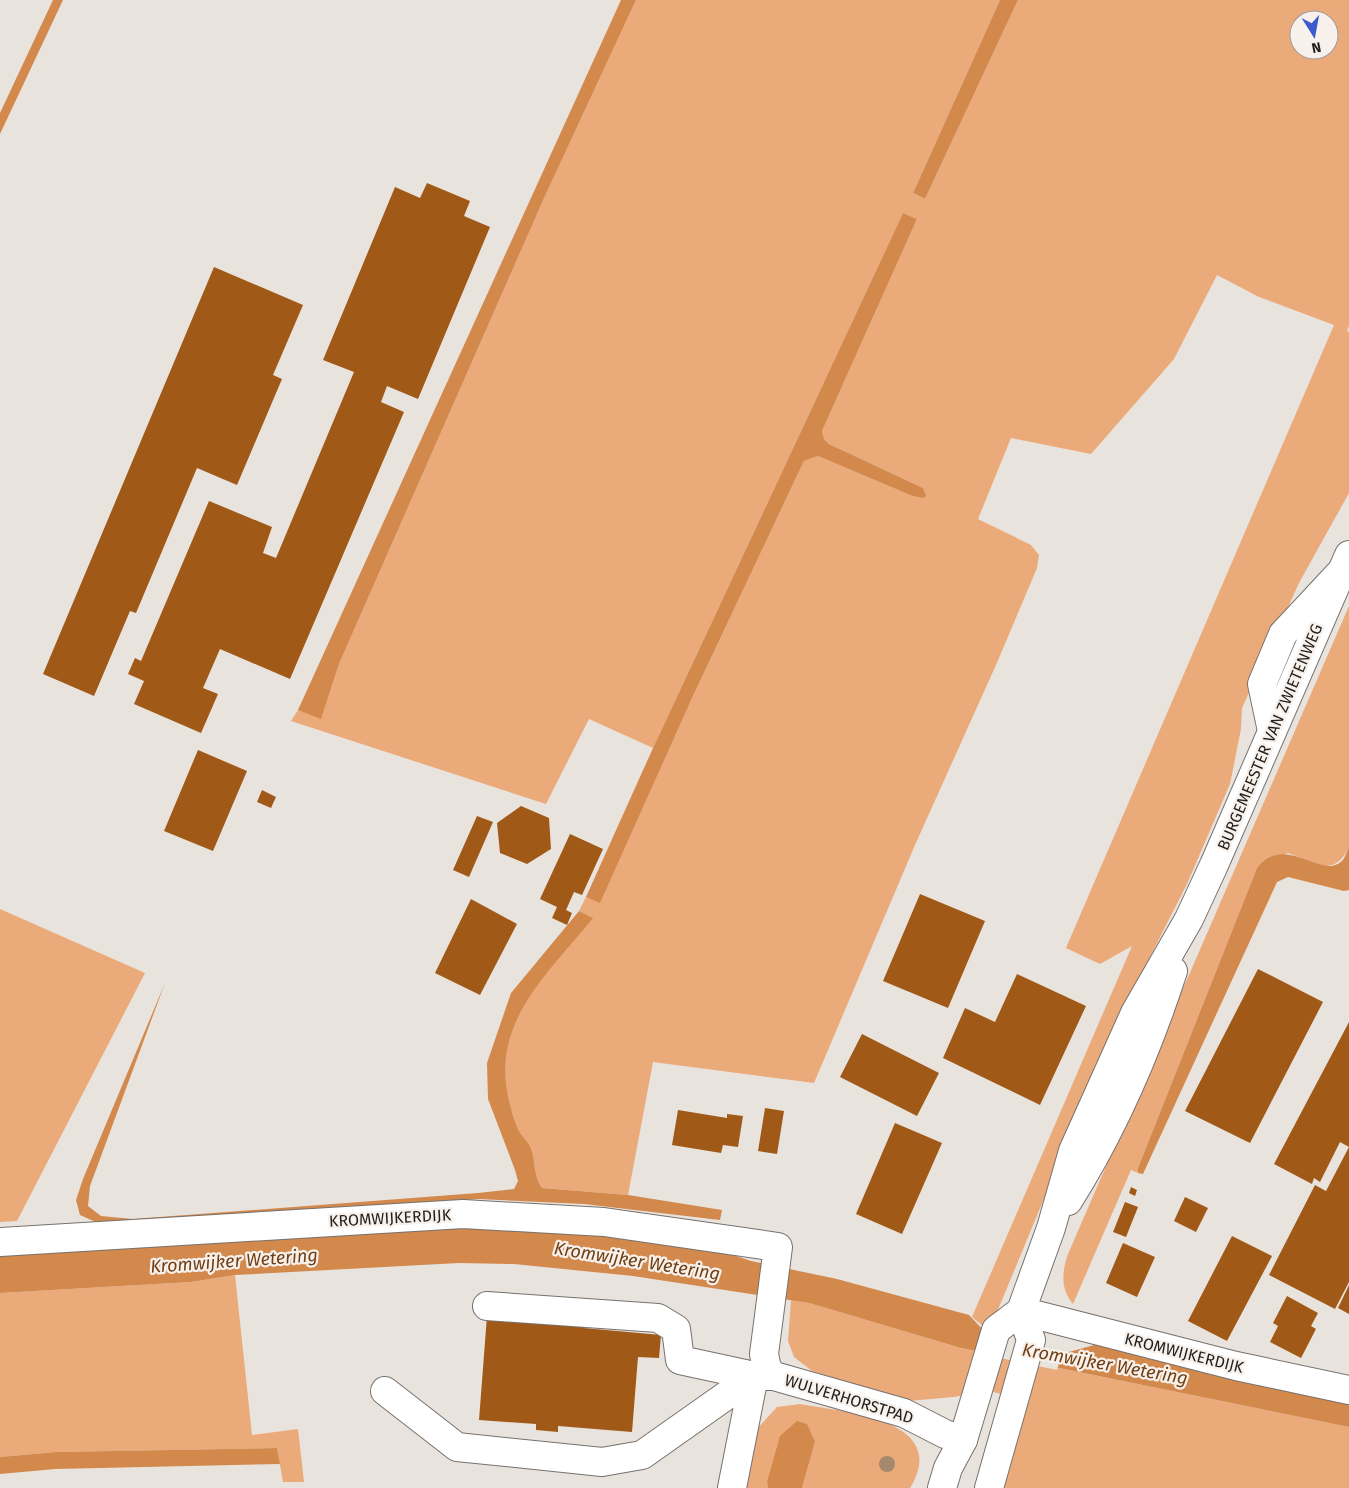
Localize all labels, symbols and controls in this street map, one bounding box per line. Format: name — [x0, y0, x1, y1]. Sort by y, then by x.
north arrow — [1289, 10, 1339, 60]
text: N — [1310, 38, 1323, 57]
street label: BURGEMEESTER VAN ZWIETENWEG — [1214, 621, 1326, 853]
street label: KROMWIJKERDIJK — [328, 1205, 452, 1231]
water label: Kromwijker Wetering — [552, 1237, 722, 1285]
water label: Kromwijker Wetering — [149, 1244, 319, 1278]
street label: KROMWIJKERDIJK — [1122, 1329, 1246, 1377]
water label: Kromwijker Wetering — [1020, 1339, 1190, 1389]
street label: WULVERHORSTPAD — [782, 1370, 916, 1428]

